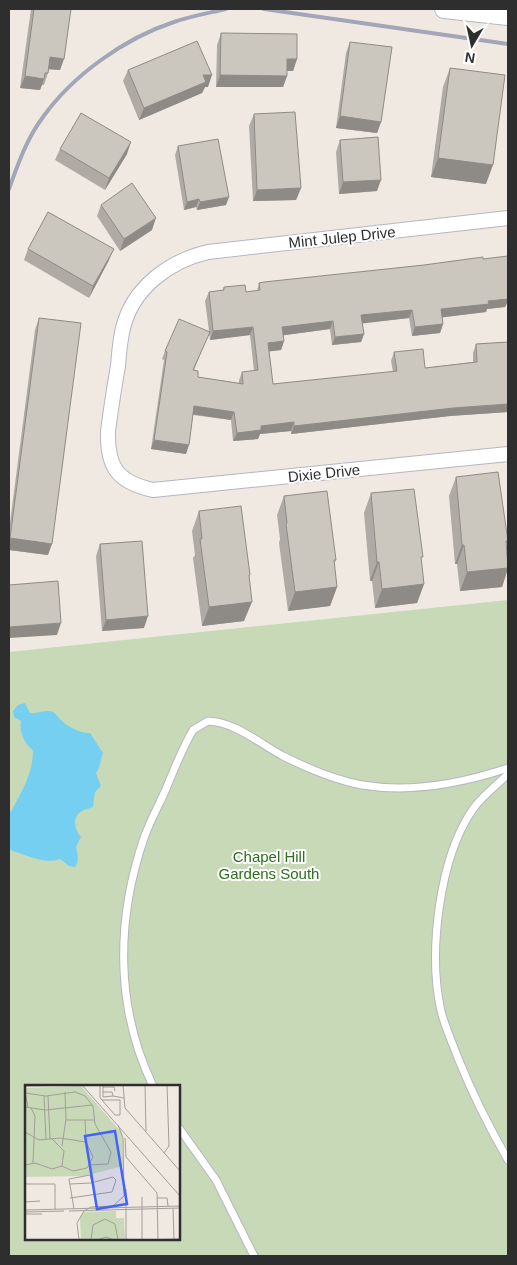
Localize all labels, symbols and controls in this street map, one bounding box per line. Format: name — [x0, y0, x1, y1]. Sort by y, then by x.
north arrow — [447, 20, 497, 70]
text: N — [464, 49, 476, 67]
street label: Mint Julep Drive — [288, 223, 396, 251]
street label: Dixie Drive — [287, 461, 361, 485]
park label: Chapel Hill Gardens South — [219, 848, 319, 882]
inset map — [25, 1085, 180, 1240]

